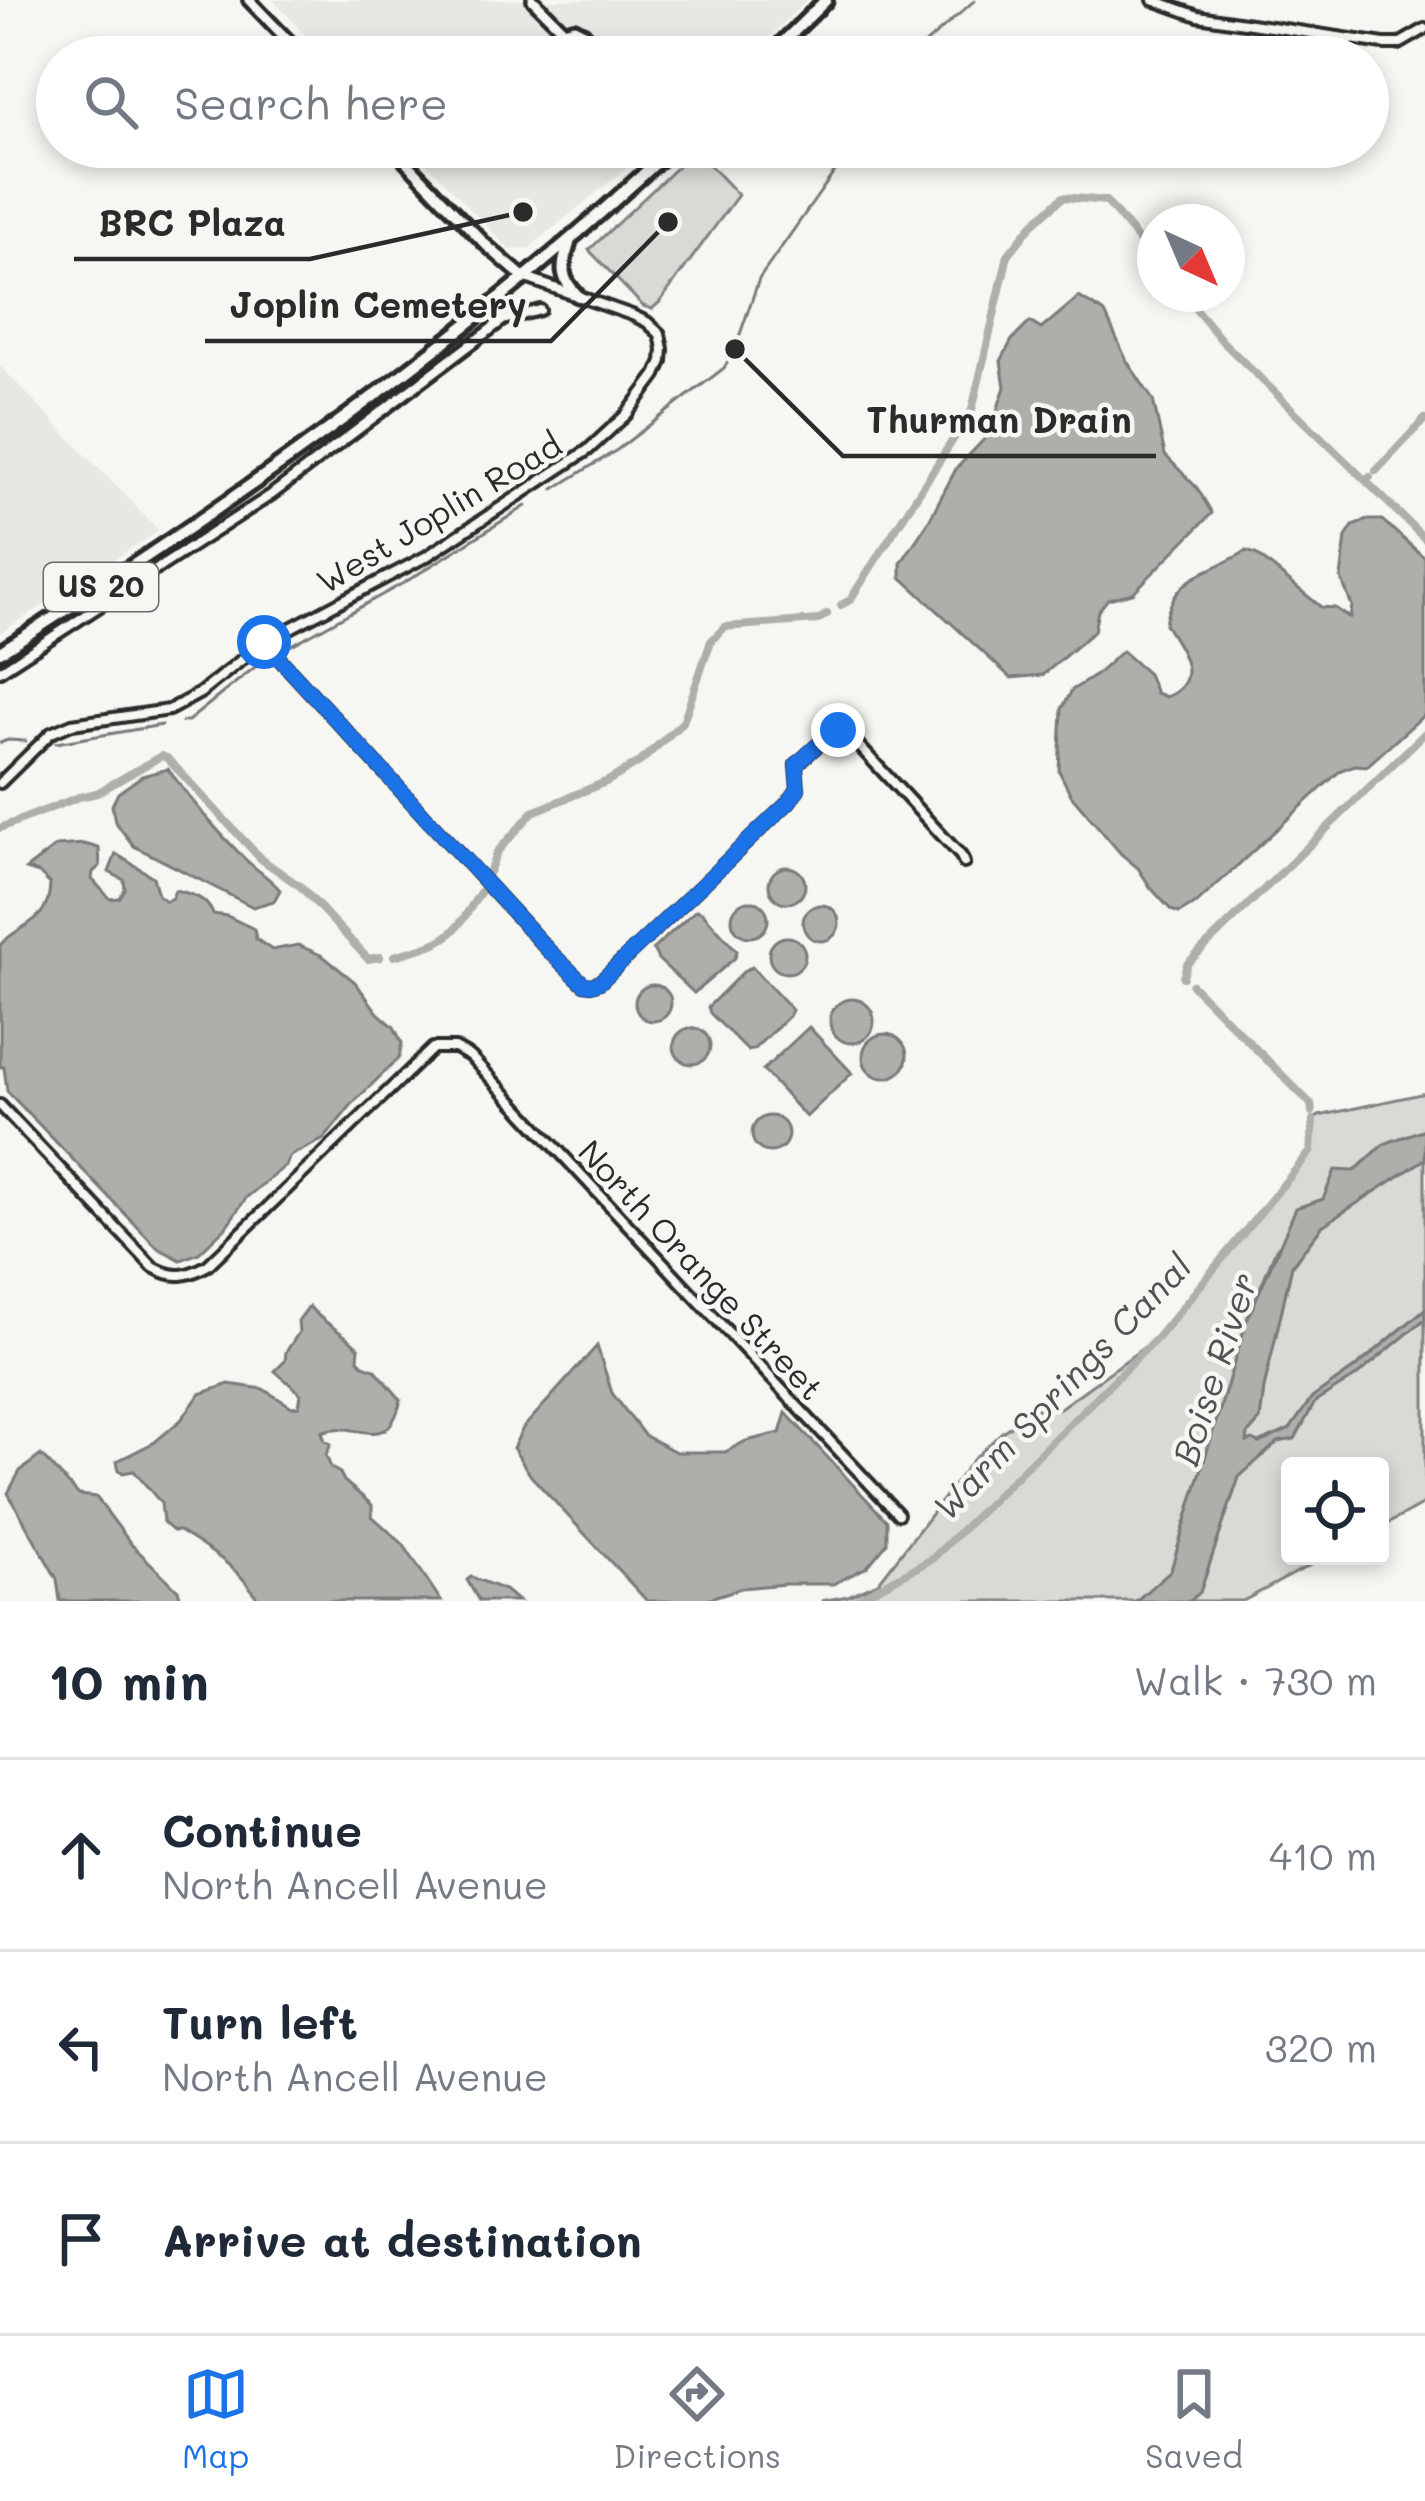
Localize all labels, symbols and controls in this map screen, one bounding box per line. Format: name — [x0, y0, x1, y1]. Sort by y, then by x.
search box — [36, 36, 1389, 168]
icon: search — [78, 69, 144, 135]
text: Search here — [174, 73, 448, 131]
callout: BRC Plaza — [74, 187, 310, 259]
text: BRC Plaza — [98, 198, 286, 245]
north arrow — [1137, 204, 1245, 312]
callout: Joplin Cemetery — [205, 269, 551, 341]
text: Joplin Cemetery — [229, 280, 527, 328]
callout: Thurman Drain — [843, 384, 1156, 456]
text: Thurman Drain — [866, 395, 1132, 442]
street label: West Joplin Road — [308, 422, 568, 602]
road number: US 20 — [44, 563, 158, 611]
route start — [237, 615, 291, 669]
route end — [811, 703, 865, 757]
street label: North Orange Street — [570, 1130, 834, 1408]
water label: Warm Springs Canal — [921, 1243, 1201, 1529]
water label: Boise River — [1160, 1266, 1267, 1471]
map controls — [1281, 1457, 1389, 1565]
button: locate — [1281, 1457, 1389, 1565]
text: 10 min — [48, 1646, 209, 1713]
text: Walk · 730 m — [1134, 1654, 1377, 1705]
text: Continue — [162, 1800, 362, 1858]
icon: ahead — [48, 1822, 114, 1888]
text: 410 m — [1269, 1829, 1377, 1880]
text: North Ancell Avenue — [162, 1858, 548, 1909]
text: Turn left — [162, 1992, 358, 2050]
icon: left — [48, 2014, 114, 2080]
text: 320 m — [1265, 2021, 1377, 2072]
text: North Ancell Avenue — [162, 2050, 548, 2101]
icon: arrive — [48, 2206, 114, 2272]
text: Arrive at destination — [162, 2210, 642, 2268]
tab: Map — [182, 2361, 249, 2476]
tab: Directions — [613, 2361, 781, 2476]
tab: Saved — [1145, 2361, 1243, 2476]

